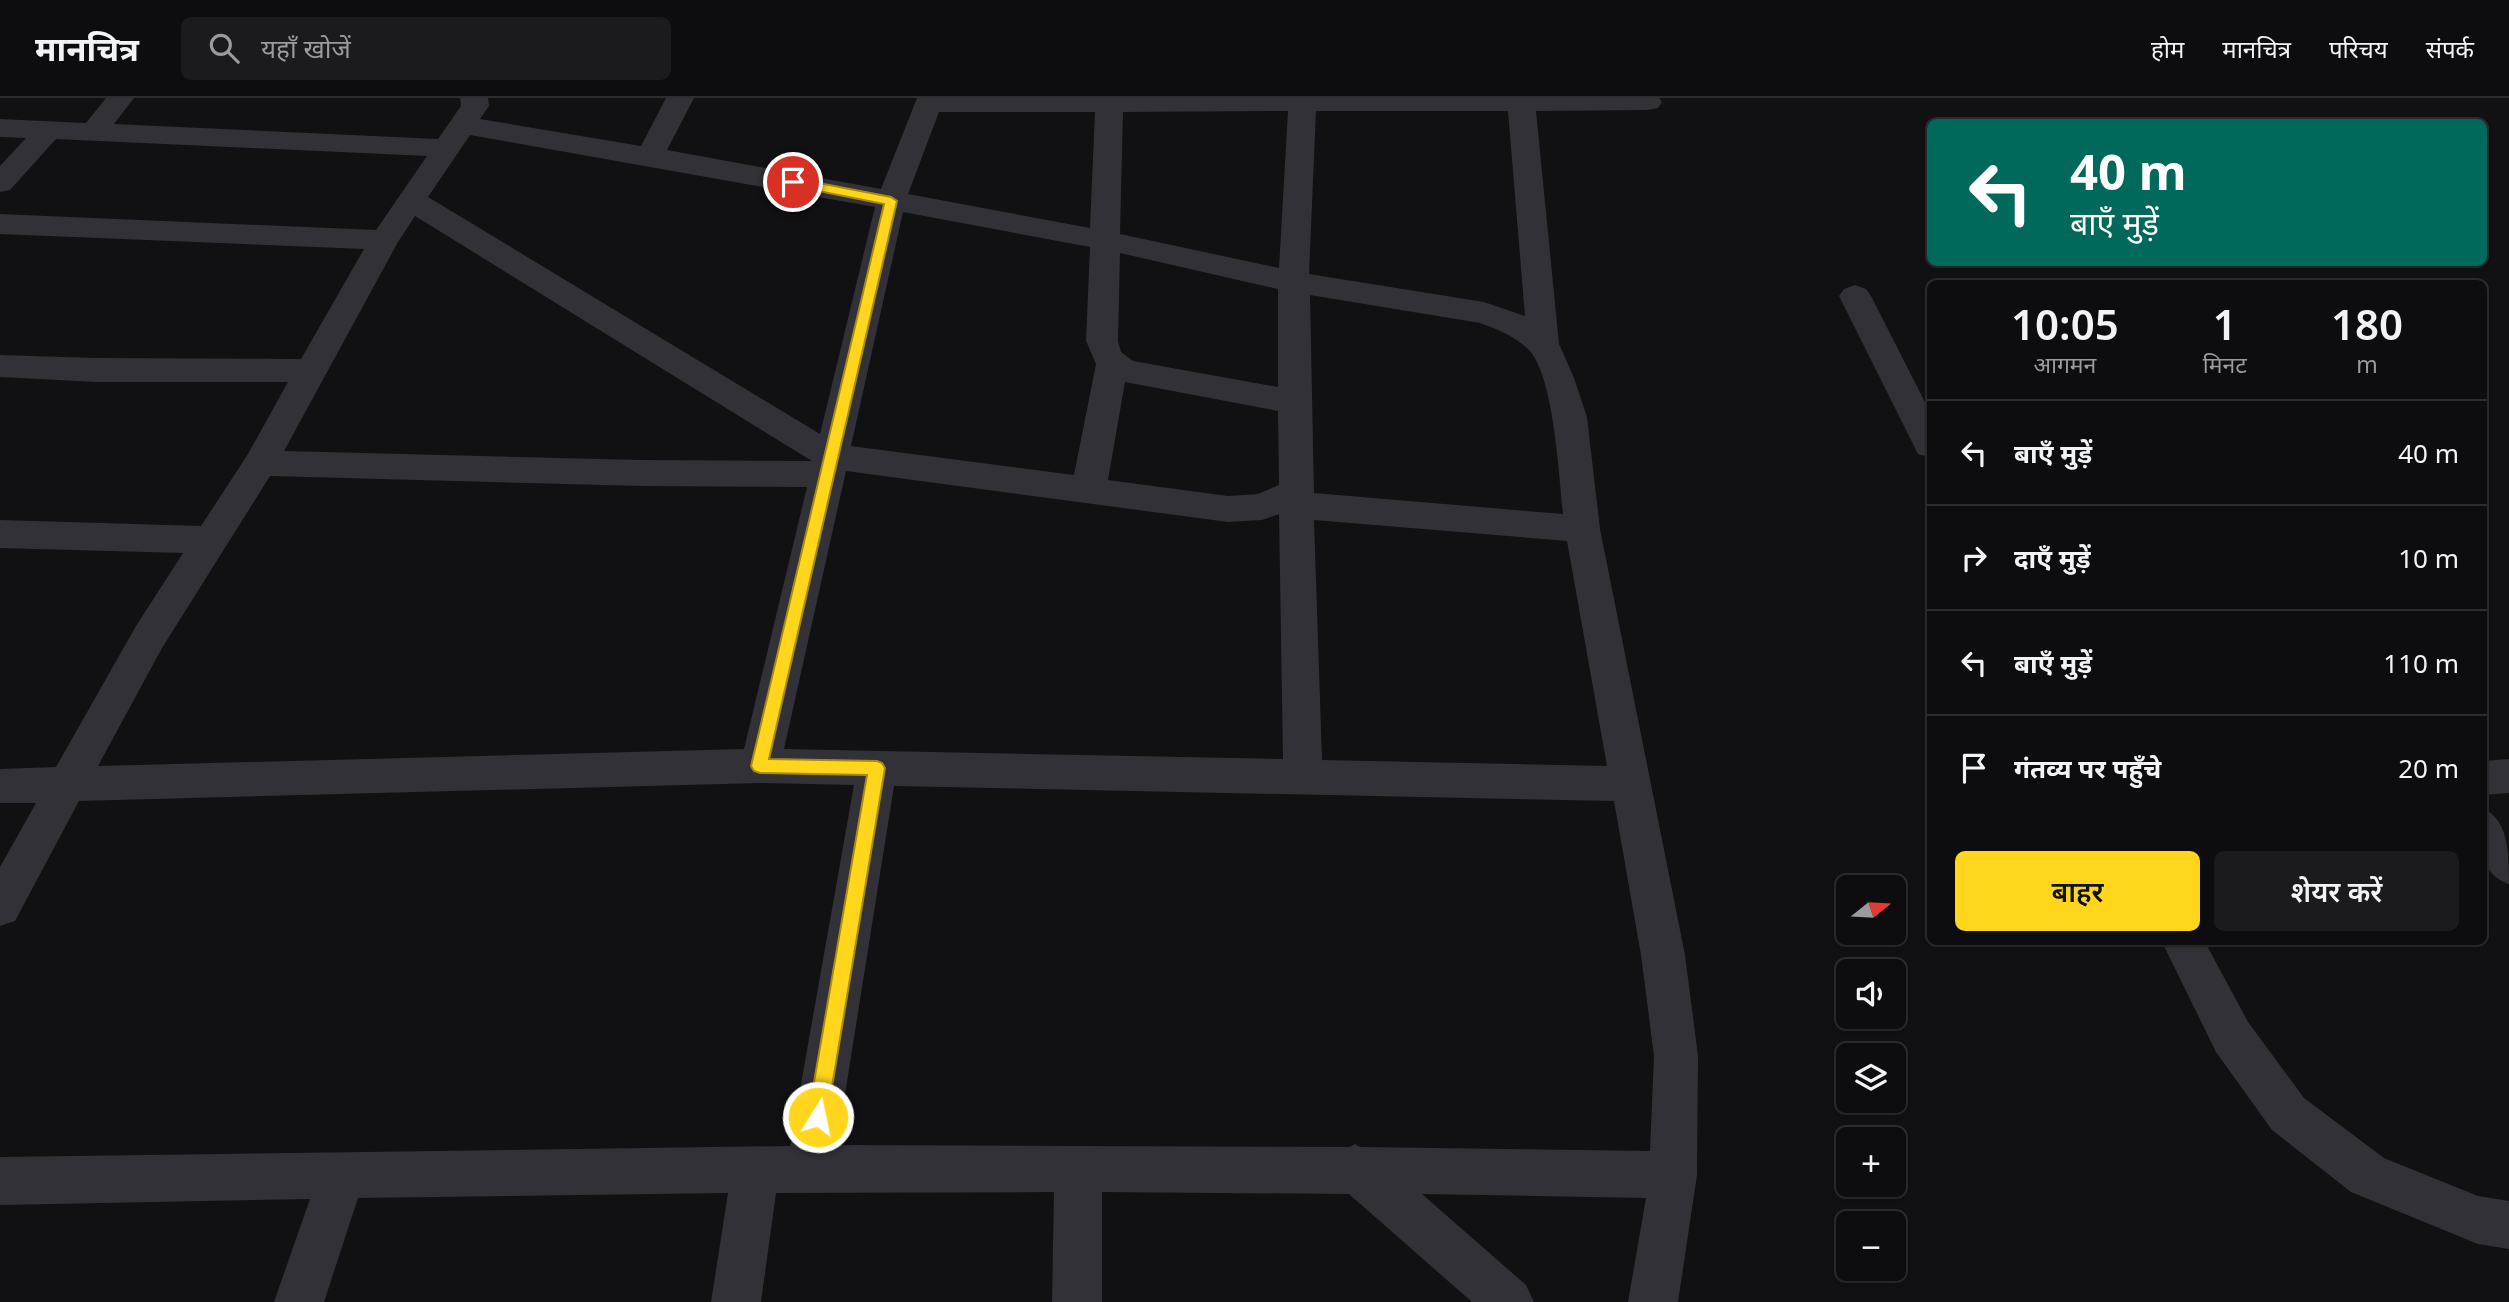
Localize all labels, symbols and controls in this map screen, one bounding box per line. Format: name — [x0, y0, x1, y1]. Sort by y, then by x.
search box — [181, 17, 671, 80]
text: मानचित्र — [35, 26, 139, 71]
icon: search — [205, 29, 243, 67]
text: यहाँ खोजें — [261, 30, 351, 66]
text: होम — [2151, 32, 2184, 65]
text: मानचित्र — [2222, 32, 2291, 65]
text: परिचय — [2329, 32, 2388, 65]
text: संपर्क — [2426, 32, 2474, 65]
text: 40 m — [2070, 138, 2187, 204]
icon: left — [1955, 147, 2046, 238]
pin — [763, 152, 823, 212]
icon: arrive — [774, 163, 812, 201]
text: बाएँ मुड़ें — [2070, 201, 2159, 244]
text: 10:05 — [2011, 295, 2119, 352]
text: 1 — [2213, 295, 2237, 352]
text: 180 — [2331, 295, 2403, 352]
text: आगमन — [2033, 348, 2096, 380]
text: मिनट — [2203, 348, 2247, 380]
text: m — [2356, 348, 2378, 380]
icon: left — [1955, 434, 1993, 472]
text: बाएँ मुड़ें — [2014, 435, 2092, 471]
text: 40 m — [2398, 435, 2459, 471]
icon: right — [1955, 539, 1993, 577]
text: दाएँ मुड़ें — [2014, 540, 2091, 576]
text: 10 m — [2398, 540, 2459, 576]
icon: left — [1955, 644, 1993, 682]
text: बाएँ मुड़ें — [2014, 645, 2092, 681]
text: 110 m — [2383, 645, 2459, 681]
icon: arrive — [1955, 749, 1993, 787]
text: गंतव्य पर पहुँचे — [2014, 750, 2161, 786]
text: 20 m — [2398, 750, 2459, 786]
button: बाहर — [1955, 851, 2200, 931]
button: शेयर करें — [2214, 851, 2459, 931]
north arrow — [1836, 875, 1906, 945]
map controls — [1836, 875, 1906, 1281]
button: sound — [1836, 959, 1906, 1029]
button: layers — [1836, 1043, 1906, 1113]
position arrow — [781, 1080, 855, 1154]
button: + — [1836, 1127, 1906, 1197]
button: − — [1836, 1211, 1906, 1281]

